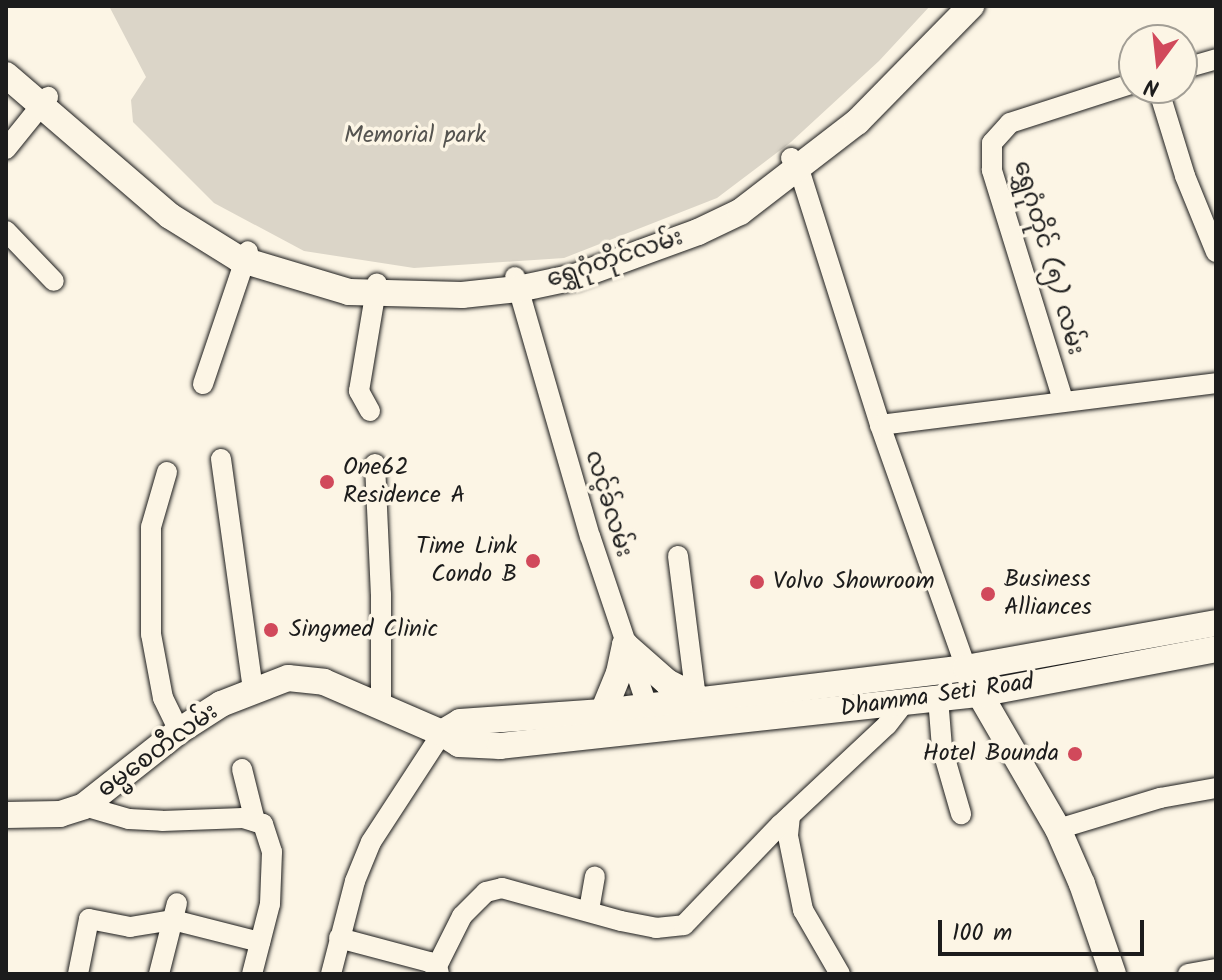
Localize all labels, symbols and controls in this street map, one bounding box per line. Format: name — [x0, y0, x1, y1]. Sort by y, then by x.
north arrow — [1118, 24, 1198, 104]
text: N — [1141, 67, 1163, 104]
park label: Memorial park — [344, 122, 486, 150]
street label: ရွှေဂုံတိုင် (၅) လမ်း — [1006, 158, 1090, 358]
street label: ရွှေဂုံတိုင်လမ်း — [543, 223, 687, 295]
street label: လင့်ခ်လမ်း — [578, 447, 638, 561]
place label: One62 Residence A — [343, 454, 465, 510]
marker: One62 Residence A — [318, 473, 336, 491]
place label: Time Link Condo B — [416, 533, 517, 589]
marker: Time Link Condo B — [524, 552, 542, 570]
place label: Business Alliances — [1004, 566, 1092, 622]
place label: Volvo Showroom — [773, 568, 935, 596]
marker: Volvo Showroom — [748, 573, 766, 591]
marker: Business Alliances — [979, 585, 997, 603]
place label: Singmed Clinic — [289, 616, 438, 644]
marker: Singmed Clinic — [260, 619, 282, 641]
street label: Dhamma Seti Road — [838, 668, 1036, 724]
street label: ဓမ္မစေတီလမ်း — [92, 698, 224, 804]
place label: Hotel Bounda — [923, 740, 1059, 768]
marker: Hotel Bounda — [1066, 745, 1084, 763]
scale bar — [942, 904, 1148, 954]
text: 100 m — [952, 914, 1012, 953]

